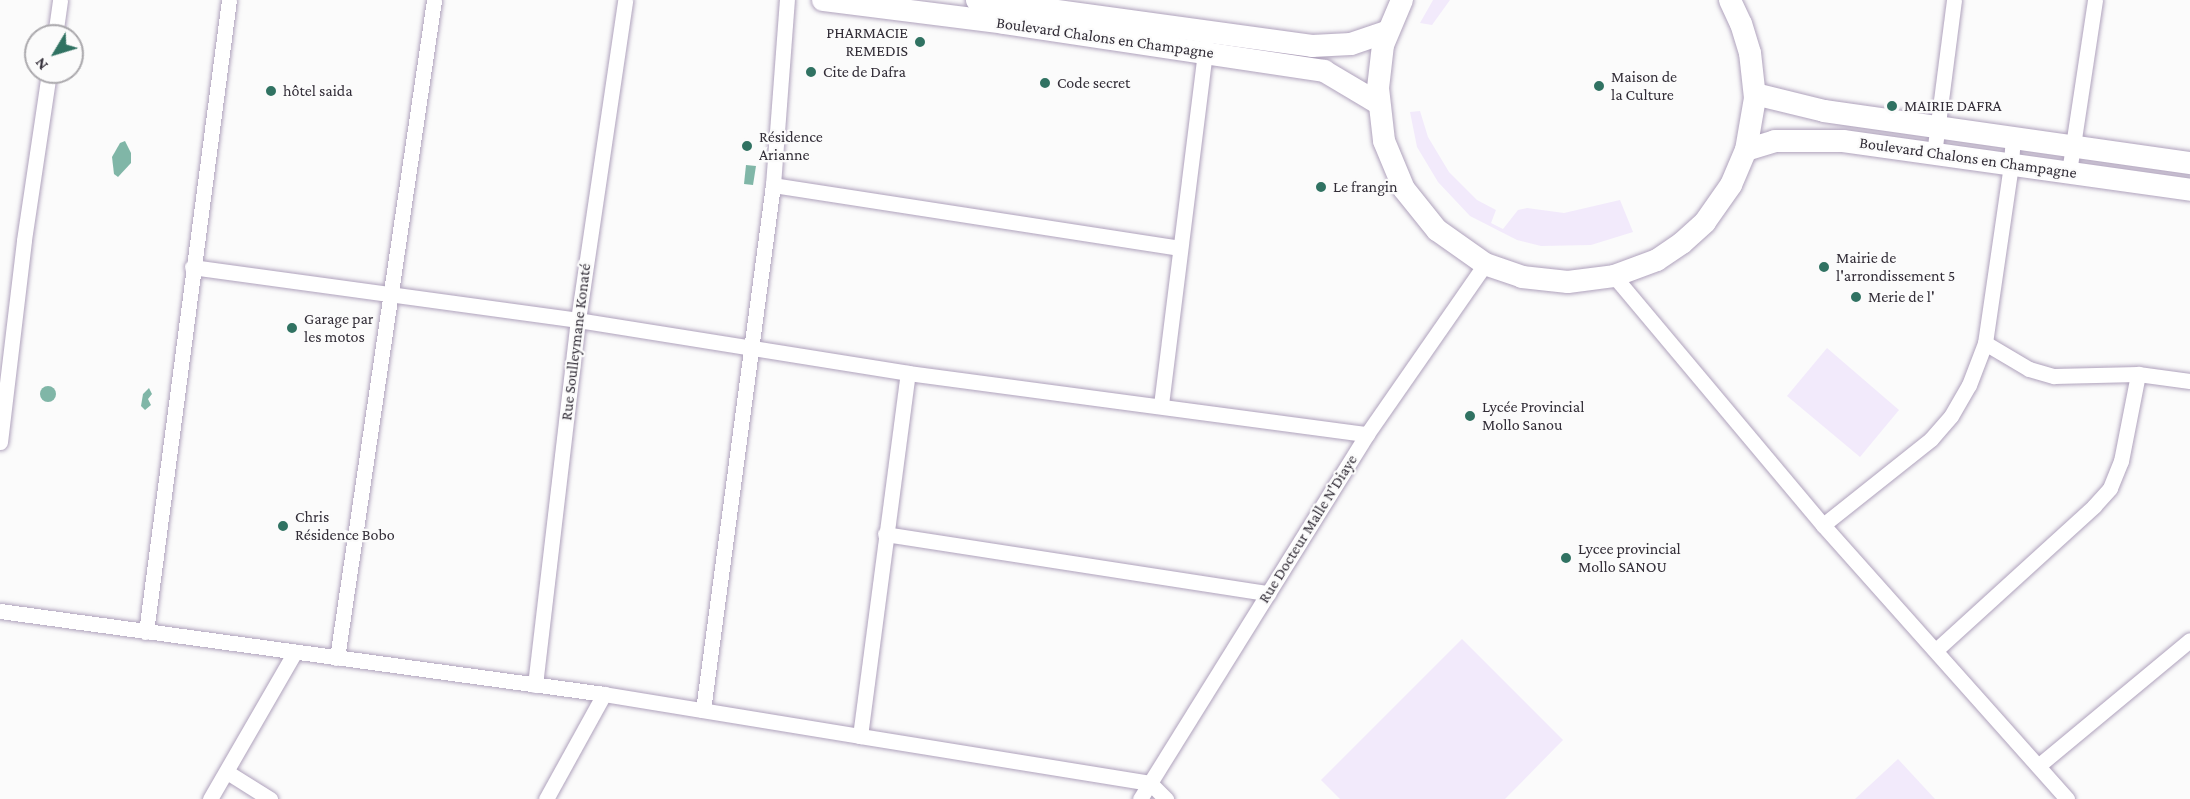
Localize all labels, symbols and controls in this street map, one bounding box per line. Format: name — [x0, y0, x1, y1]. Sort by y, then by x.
street label: Boulevard Chalons en Champagne — [995, 13, 1215, 63]
place label: PHARMACIE REMEDIS — [826, 23, 908, 61]
north arrow — [24, 24, 84, 84]
marker: PHARMACIE REMEDIS — [913, 35, 927, 49]
text: N — [31, 55, 51, 74]
place label: Cite de Dafra — [823, 62, 906, 82]
marker: Cite de Dafra — [804, 65, 818, 79]
place label: Maison de la Culture — [1611, 67, 1677, 105]
place label: Code secret — [1057, 73, 1130, 93]
marker: Code secret — [1038, 76, 1052, 90]
marker: Maison de la Culture — [1592, 79, 1606, 93]
place label: hôtel saida — [283, 81, 353, 101]
marker: hôtel saida — [264, 84, 278, 98]
place label: MAIRIE DAFRA — [1904, 96, 2002, 116]
marker: MAIRIE DAFRA — [1885, 99, 1899, 113]
place label: Résidence Arianne — [759, 127, 823, 165]
street label: Boulevard Chalons en Champagne — [1858, 133, 2078, 183]
marker: Résidence Arianne — [740, 139, 754, 153]
place label: Le frangin — [1333, 177, 1398, 197]
marker: Le frangin — [1314, 180, 1328, 194]
place label: Mairie de l'arrondissement 5 — [1836, 248, 1955, 286]
marker: Mairie de l'arrondissement 5 — [1817, 260, 1831, 274]
street label: Rue Soulleymane Konaté — [557, 262, 595, 422]
place label: Merie de l' — [1868, 287, 1935, 307]
marker: Merie de l' — [1849, 290, 1863, 304]
place label: Garage par les motos — [304, 309, 373, 347]
marker: Garage par les motos — [285, 321, 299, 335]
place label: Lycée Provincial Mollo Sanou — [1482, 397, 1584, 435]
marker: Lycée Provincial Mollo Sanou — [1463, 409, 1477, 423]
street label: Rue Docteur Malle N'Diaye — [1254, 451, 1362, 607]
place label: Chris Résidence Bobo — [295, 507, 395, 545]
marker: Chris Résidence Bobo — [276, 519, 290, 533]
place label: Lycee provincial Mollo SANOU — [1578, 539, 1681, 577]
marker: Lycee provincial Mollo SANOU — [1559, 551, 1573, 565]

